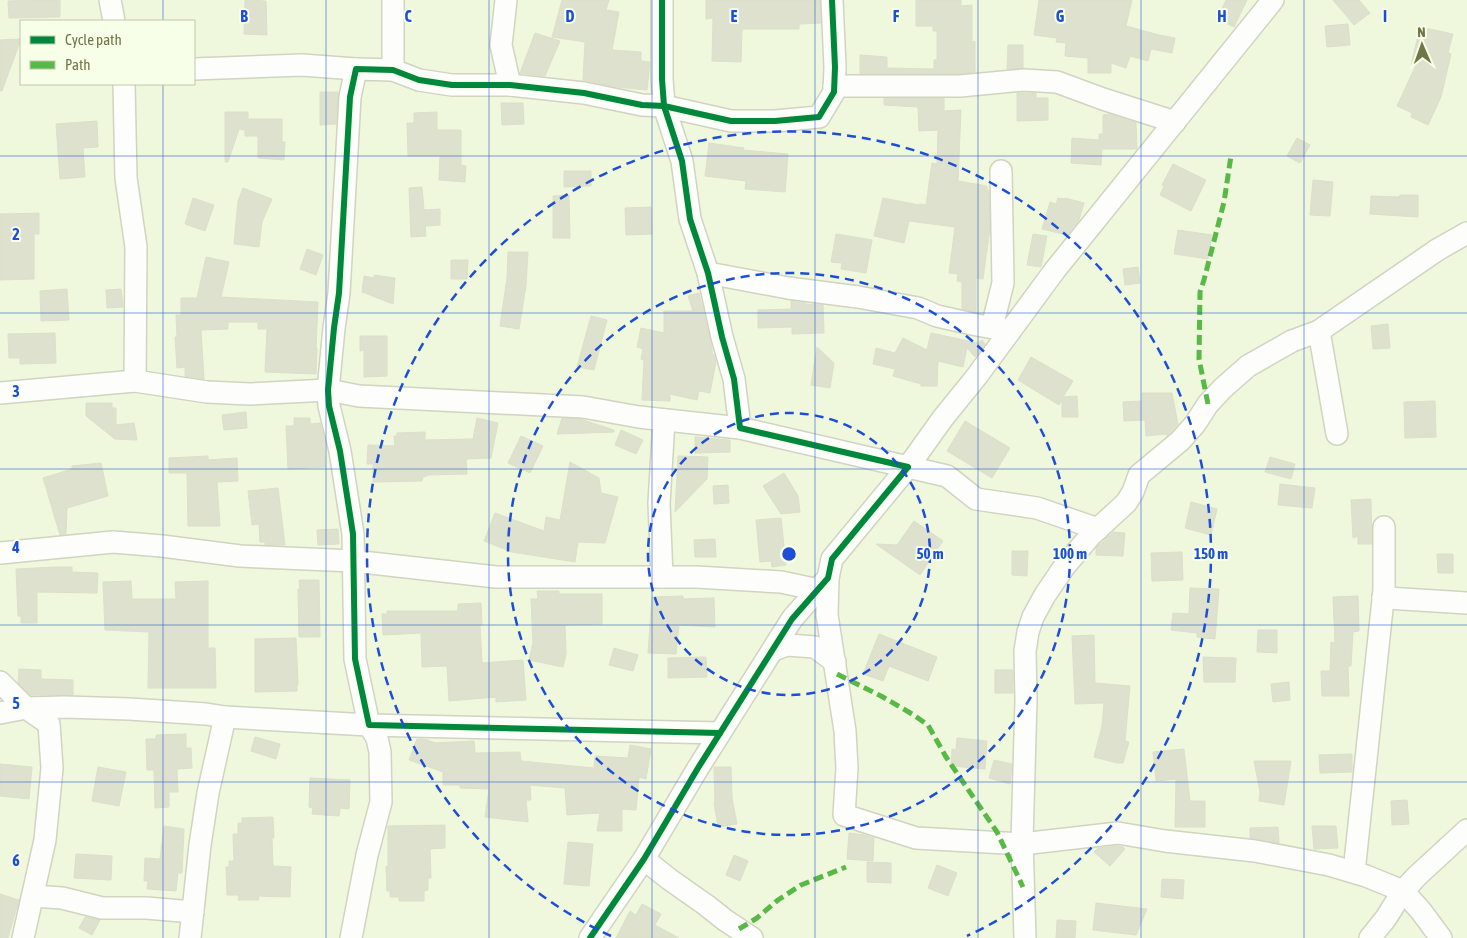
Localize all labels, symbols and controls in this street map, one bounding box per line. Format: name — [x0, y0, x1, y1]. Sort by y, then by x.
text: B — [240, 7, 248, 25]
text: C — [404, 7, 412, 25]
text: D — [566, 7, 575, 25]
text: E — [731, 7, 738, 25]
text: F — [893, 7, 900, 25]
text: G — [1056, 7, 1065, 25]
text: H — [1217, 7, 1227, 25]
text: I — [1383, 7, 1387, 25]
legend — [20, 20, 195, 85]
north arrow — [1397, 20, 1447, 70]
text: N — [1417, 24, 1426, 40]
text: Cycle path — [65, 31, 122, 48]
text: Path — [65, 56, 91, 73]
text: 2 — [12, 225, 20, 243]
text: 3 — [12, 382, 20, 400]
text: 4 — [11, 538, 20, 556]
centre of rings — [780, 545, 798, 563]
text: 50 m — [917, 545, 944, 562]
text: 100 m — [1053, 545, 1087, 562]
text: 150 m — [1194, 545, 1228, 562]
text: 5 — [12, 694, 20, 712]
text: 6 — [12, 851, 20, 869]

